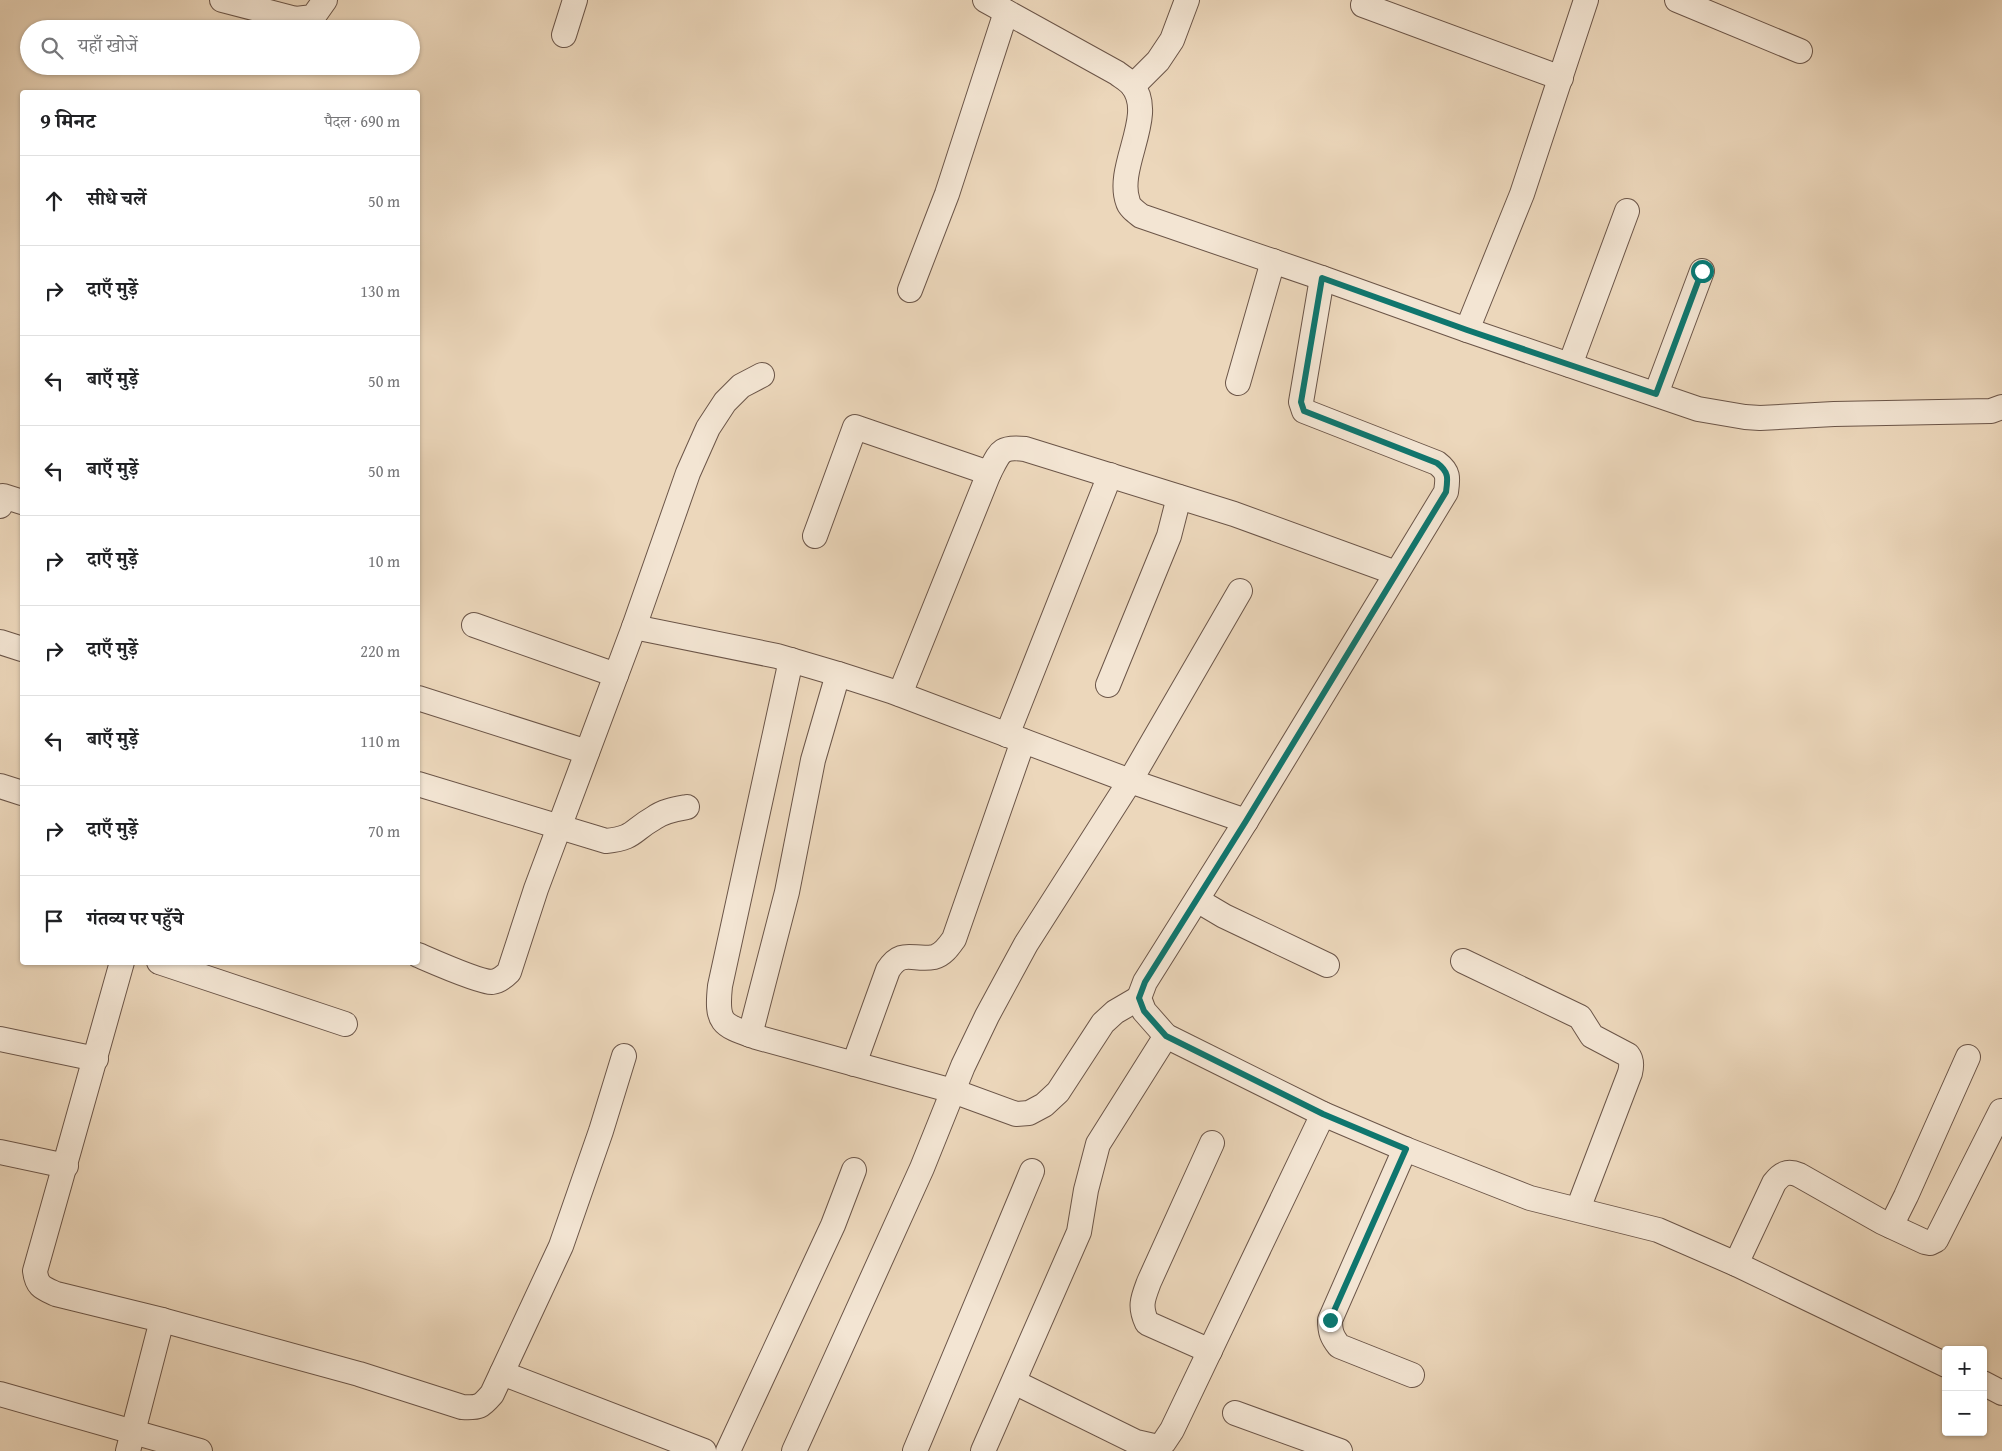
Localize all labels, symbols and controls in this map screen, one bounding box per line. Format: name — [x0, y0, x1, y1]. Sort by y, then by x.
search box — [20, 20, 420, 75]
text: यहाँ खोजें — [78, 31, 138, 59]
icon: search — [38, 34, 66, 62]
text: 9 मिनट — [40, 105, 95, 136]
text: पैदल · 690 m — [324, 109, 400, 133]
text: सीधे चलें — [87, 184, 146, 212]
icon: ahead — [40, 187, 68, 215]
text: 50 m — [368, 189, 400, 213]
route start — [1691, 260, 1714, 283]
text: दाएँ मुड़ें — [87, 274, 138, 302]
icon: right — [40, 277, 68, 305]
text: 130 m — [360, 279, 400, 303]
text: बाएँ मुड़ें — [87, 364, 138, 392]
icon: left — [40, 367, 68, 395]
text: 50 m — [368, 369, 400, 393]
text: बाएँ मुड़ें — [87, 454, 138, 482]
icon: left — [40, 457, 68, 485]
text: 50 m — [368, 459, 400, 483]
text: दाएँ मुड़ें — [87, 544, 138, 572]
icon: right — [40, 547, 68, 575]
text: 10 m — [368, 549, 400, 573]
text: दाएँ मुड़ें — [87, 634, 138, 662]
icon: right — [40, 637, 68, 665]
text: 220 m — [360, 639, 400, 663]
text: बाएँ मुड़ें — [87, 724, 138, 752]
icon: left — [40, 727, 68, 755]
text: 110 m — [360, 729, 400, 753]
text: दाएँ मुड़ें — [87, 814, 138, 842]
icon: right — [40, 817, 68, 845]
text: 70 m — [368, 819, 400, 843]
text: गंतव्य पर पहुँचे — [87, 904, 183, 932]
icon: arrive — [40, 907, 68, 935]
route end — [1319, 1309, 1342, 1332]
map controls — [1942, 1346, 1987, 1436]
button: + — [1942, 1346, 1987, 1391]
button: − — [1942, 1391, 1987, 1436]

